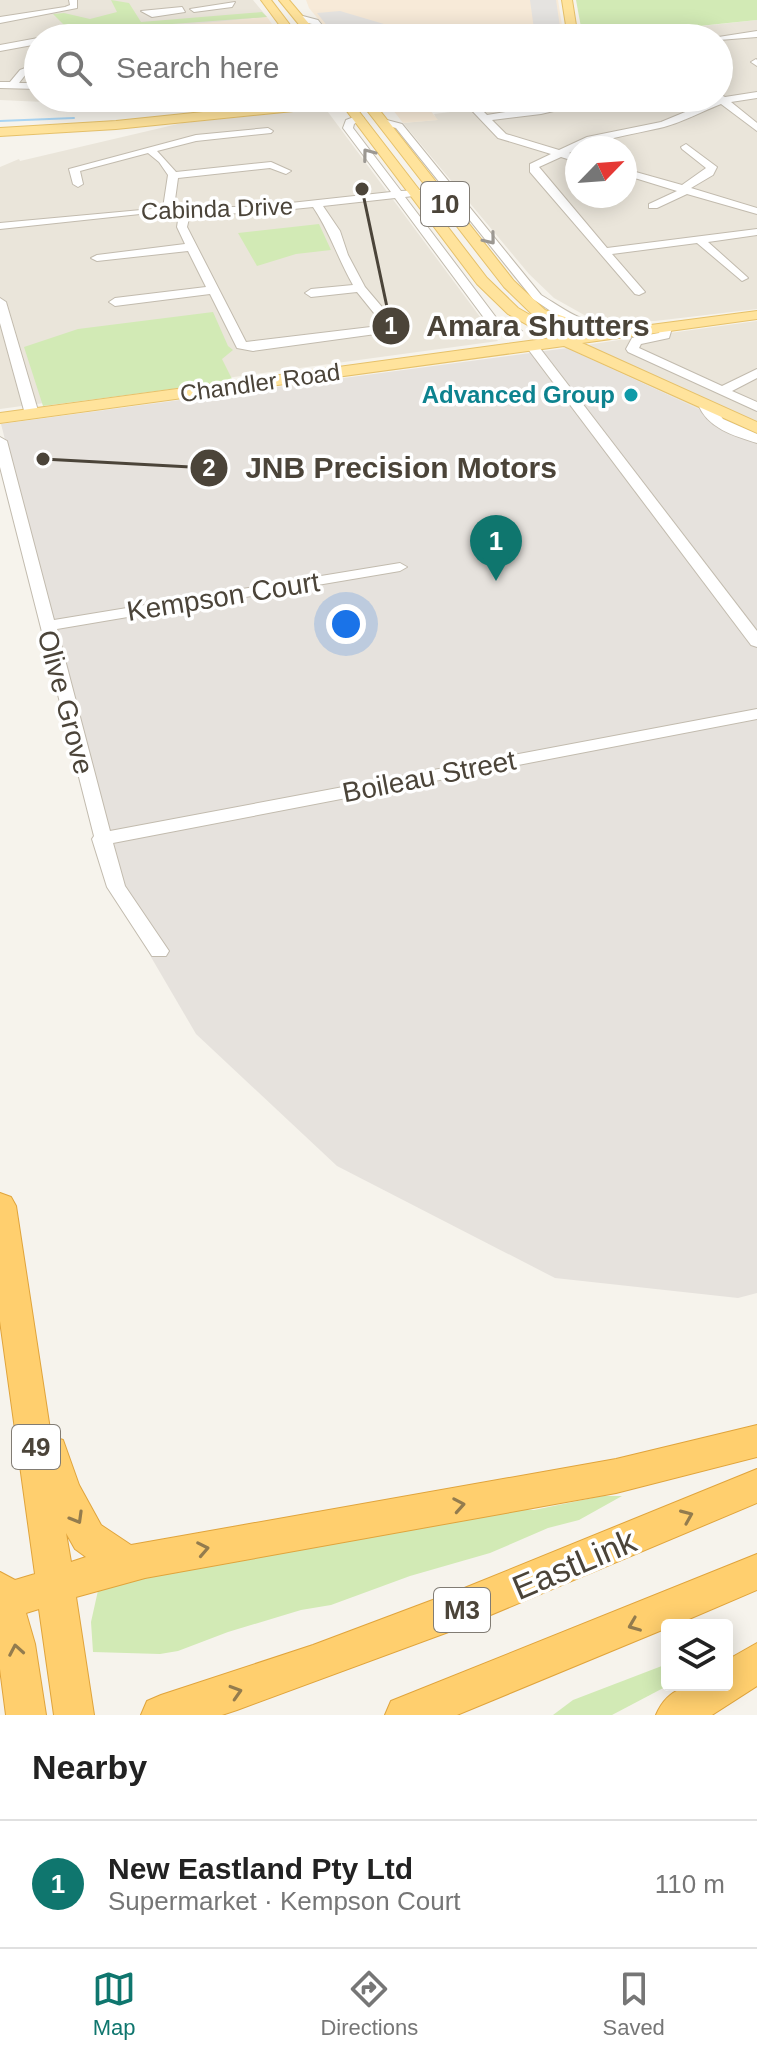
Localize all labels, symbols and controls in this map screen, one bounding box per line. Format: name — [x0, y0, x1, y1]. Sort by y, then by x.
search box — [24, 24, 733, 112]
icon: search — [52, 46, 96, 90]
text: Search here — [116, 51, 279, 84]
north arrow — [565, 136, 637, 208]
one-way arrow — [363, 148, 377, 163]
road number: 10 — [421, 182, 469, 226]
street label: Cabinda Drive — [141, 192, 293, 225]
one-way arrow — [480, 230, 495, 245]
callout: Amara Shutters — [371, 299, 666, 353]
text: Amara Shutters — [426, 309, 650, 342]
text: 1 — [384, 312, 398, 339]
street label: Chandler Road — [178, 358, 342, 407]
place label: Advanced Group — [422, 381, 615, 408]
marker: Advanced Group — [622, 386, 640, 404]
callout: JNB Precision Motors — [189, 441, 573, 495]
text: JNB Precision Motors — [245, 451, 557, 484]
text: 2 — [202, 454, 216, 481]
pin: 1 — [470, 515, 522, 581]
street label: Kempson Court — [125, 566, 322, 627]
your location — [326, 604, 366, 644]
street label: Olive Grove — [31, 627, 100, 778]
street label: Boileau Street — [340, 744, 519, 808]
road number: 49 — [12, 1425, 60, 1469]
one-way arrow — [452, 1497, 466, 1514]
one-way arrow — [67, 1509, 83, 1524]
one-way arrow — [678, 1510, 693, 1526]
street label: EastLink — [507, 1521, 642, 1607]
one-way arrow — [196, 1541, 210, 1558]
road number: M3 — [434, 1588, 490, 1632]
one-way arrow — [628, 1615, 642, 1631]
map controls — [661, 1619, 733, 1691]
button: layers — [661, 1619, 733, 1691]
one-way arrow — [9, 1643, 26, 1657]
one-way arrow — [228, 1685, 242, 1701]
text: Nearby — [32, 1748, 147, 1786]
text: New Eastland Pty Ltd — [108, 1852, 413, 1885]
text: 1 — [51, 1869, 65, 1899]
text: 110 m — [655, 1869, 725, 1899]
text: Supermarket · Kempson Court — [108, 1886, 461, 1916]
tab: Map — [92, 1967, 136, 2041]
tab: Directions — [320, 1967, 418, 2041]
tab: Saved — [602, 1967, 665, 2041]

